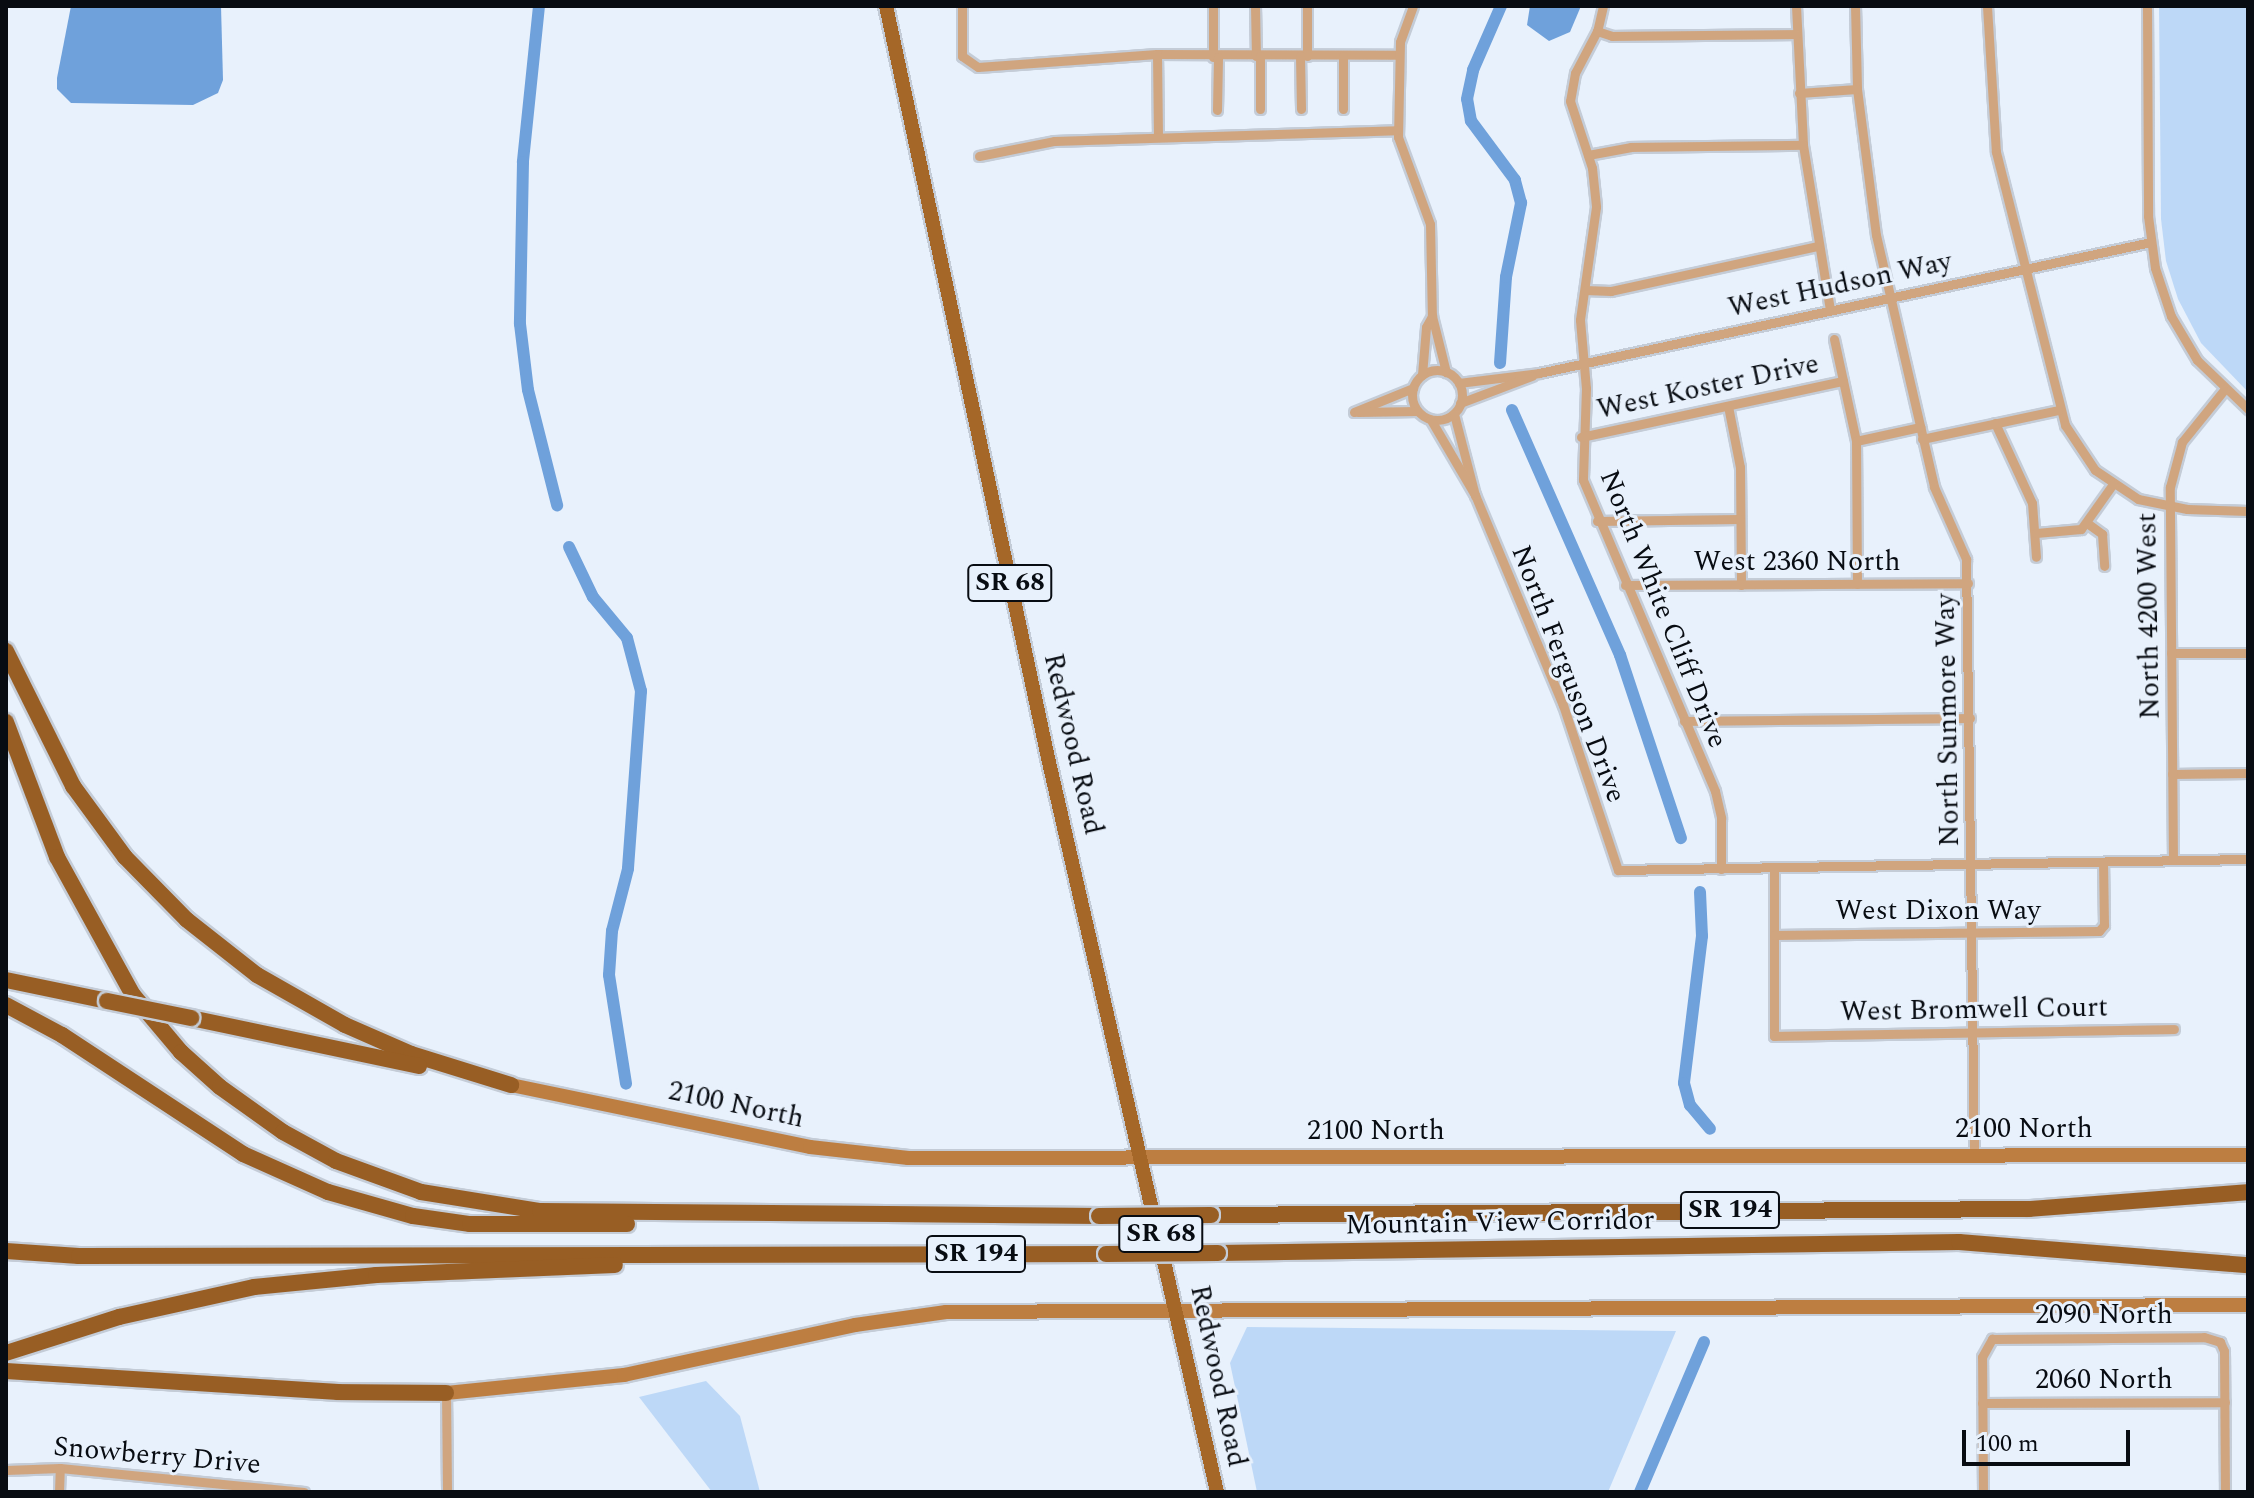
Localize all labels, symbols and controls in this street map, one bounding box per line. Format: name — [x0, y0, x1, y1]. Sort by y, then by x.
street label: West Hudson Way — [1725, 245, 1955, 325]
street label: West Koster Drive — [1594, 347, 1822, 427]
street label: North White Cliff Drive — [1592, 465, 1734, 753]
street label: North 4200 West — [2130, 512, 2168, 720]
street label: North Ferguson Drive — [1503, 541, 1633, 807]
street label: West 2360 North — [1693, 545, 1901, 579]
road number: SR 68 — [966, 561, 1054, 605]
street label: North Sunmore Way — [1929, 593, 1967, 847]
street label: Redwood Road — [1036, 650, 1110, 838]
street label: West Dixon Way — [1835, 894, 2041, 928]
street label: West Bromwell Court — [1840, 991, 2108, 1029]
street label: 2100 North — [665, 1074, 807, 1136]
street label: 2100 North — [1955, 1112, 2093, 1146]
street label: 2100 North — [1307, 1114, 1445, 1148]
road number: SR 194 — [1678, 1188, 1782, 1232]
street label: Mountain View Corridor — [1345, 1204, 1655, 1242]
road number: SR 68 — [1117, 1212, 1205, 1256]
road number: SR 194 — [924, 1232, 1028, 1276]
street label: Redwood Road — [1182, 1282, 1254, 1470]
street label: 2090 North — [2035, 1298, 2173, 1332]
street label: 2060 North — [2035, 1363, 2173, 1397]
scale bar — [1966, 1414, 2134, 1464]
text: 100 m — [1976, 1426, 2039, 1462]
street label: Snowberry Drive — [52, 1430, 262, 1482]

